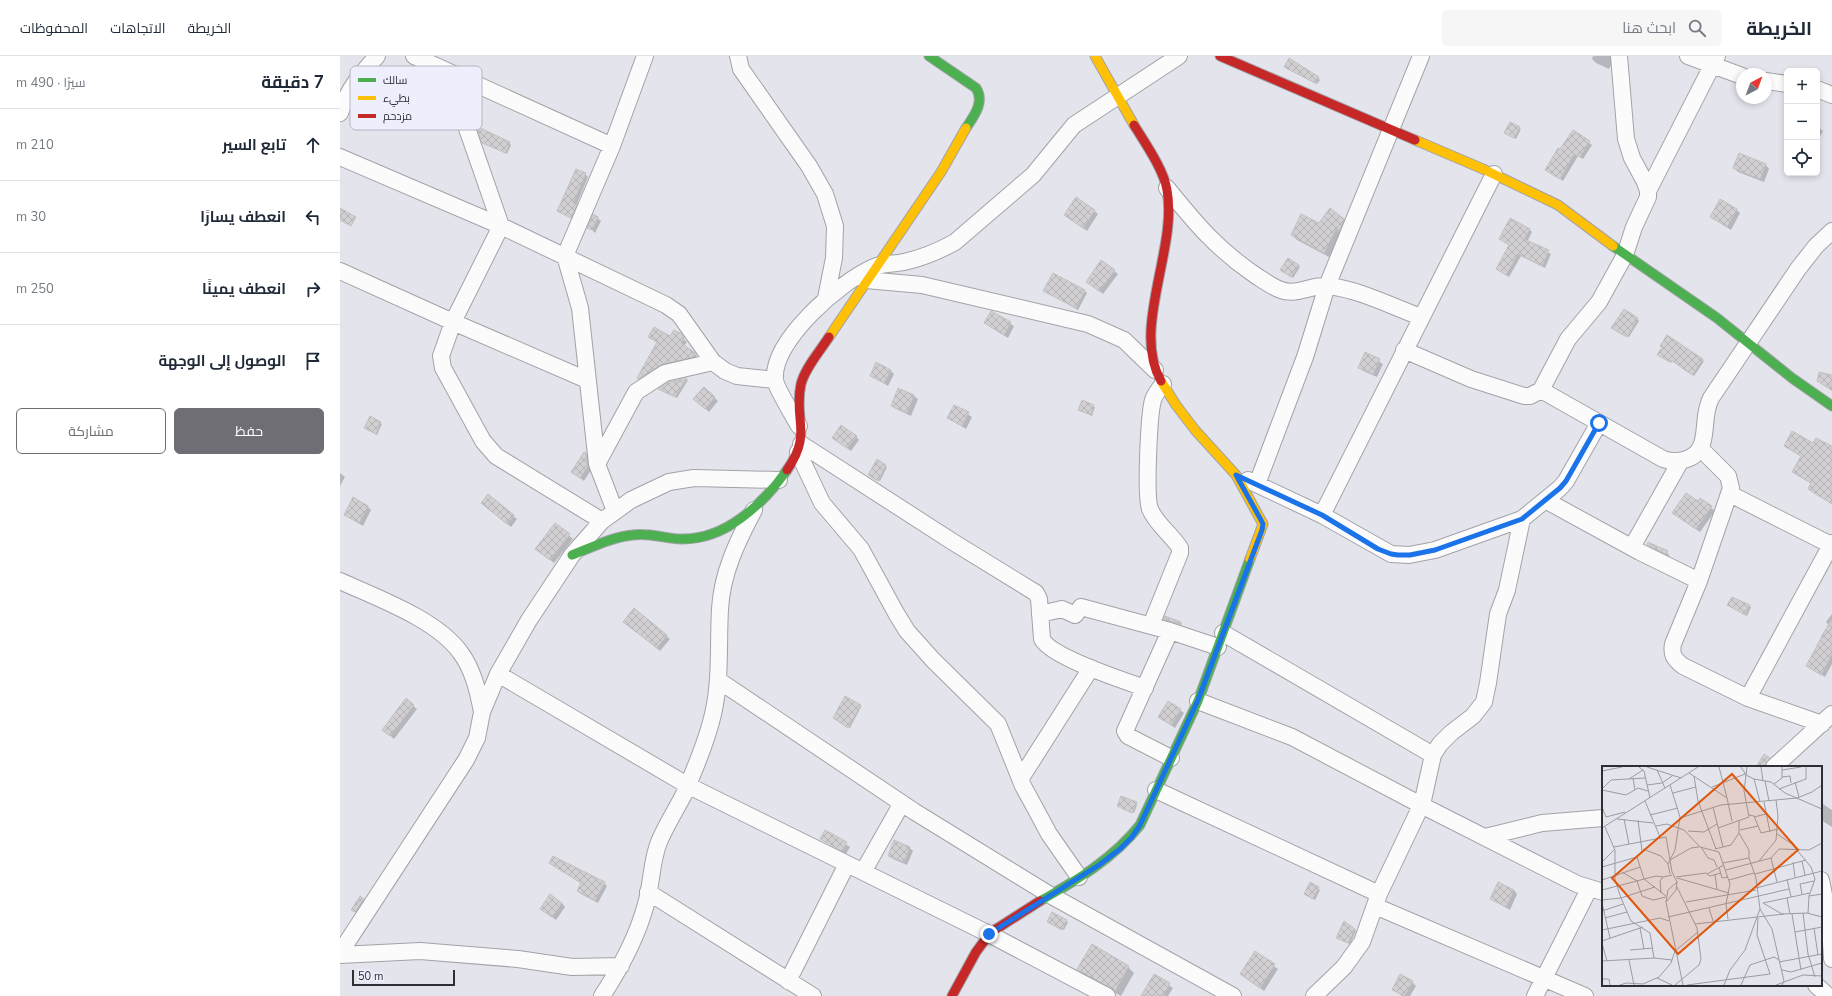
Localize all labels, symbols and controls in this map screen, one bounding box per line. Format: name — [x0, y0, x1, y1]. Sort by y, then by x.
search box — [1442, 10, 1722, 46]
text: الخريطة — [1746, 16, 1812, 42]
icon: search — [1686, 17, 1708, 39]
text: ابحث هنا — [1622, 18, 1676, 38]
text: المحفوظات — [20, 19, 88, 38]
text: الاتجاهات — [110, 19, 166, 38]
text: الخريطة — [188, 19, 231, 38]
legend — [350, 66, 482, 130]
north arrow — [1736, 68, 1772, 104]
map controls — [1784, 68, 1820, 176]
button: + — [1784, 68, 1820, 104]
text: 7 دقيقة — [261, 71, 324, 94]
text: سالك — [383, 73, 407, 88]
text: سيرًا · 490 m — [16, 74, 86, 92]
text: بطيء — [383, 91, 410, 107]
button: − — [1784, 104, 1820, 140]
text: مزدحم — [383, 109, 412, 124]
icon: ahead — [302, 134, 324, 156]
text: تابع السير — [222, 135, 286, 155]
text: 210 m — [16, 136, 54, 154]
button: locate — [1784, 140, 1820, 176]
icon: left — [302, 206, 324, 228]
text: انعطف يسارًا — [200, 207, 286, 227]
text: 30 m — [16, 208, 46, 226]
icon: right — [302, 278, 324, 300]
text: انعطف يمينًا — [202, 279, 286, 299]
text: 250 m — [16, 280, 54, 298]
icon: arrive — [302, 350, 324, 372]
text: الوصول إلى الوجهة — [158, 351, 286, 371]
button: مشاركة — [16, 408, 166, 454]
button: حفظ — [174, 408, 324, 454]
route start — [1590, 414, 1608, 432]
inset map — [1602, 766, 1822, 986]
route end — [980, 925, 998, 943]
scale bar — [352, 968, 455, 987]
text: 50 m — [358, 969, 383, 984]

